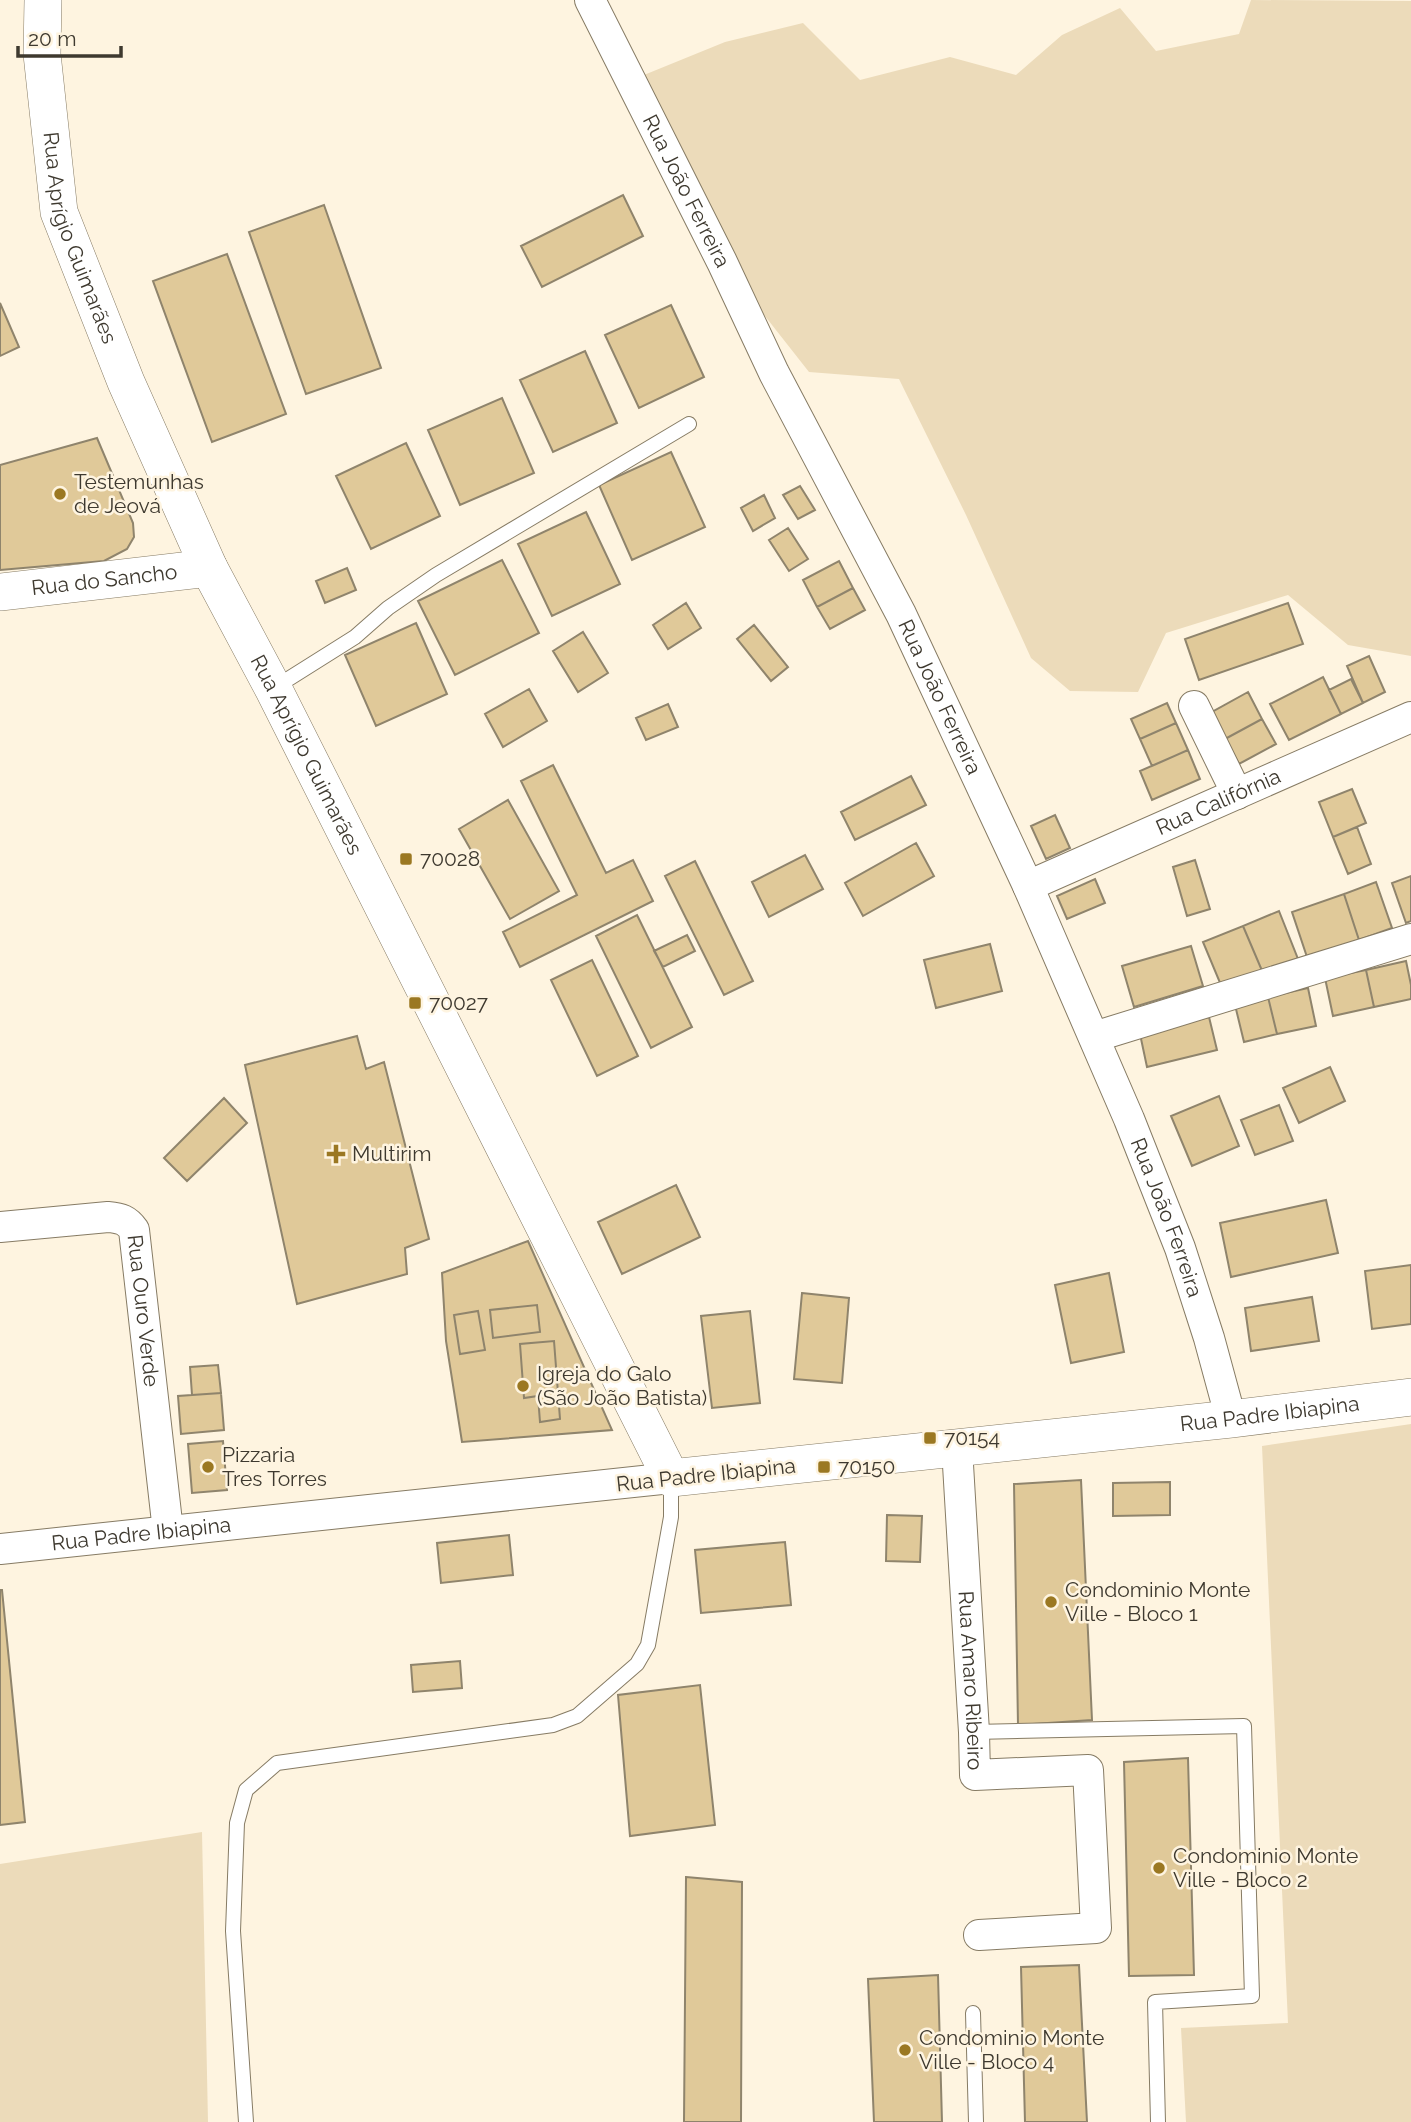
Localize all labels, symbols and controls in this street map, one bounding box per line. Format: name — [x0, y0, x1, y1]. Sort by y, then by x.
scale bar — [18, 14, 121, 58]
text: 20 m — [28, 26, 76, 51]
street label: Rua João Ferreira — [638, 110, 736, 272]
street label: Rua Aprígio Guimarães — [38, 131, 123, 347]
place label: Testemunhas de Jeová — [74, 469, 204, 518]
marker: Testemunhas de Jeová — [52, 486, 68, 502]
street label: Rua do Sancho — [30, 559, 178, 600]
street label: Rua João Ferreira — [893, 615, 987, 778]
street label: Rua Aprígio Guimarães — [246, 650, 368, 859]
street label: Rua Califórnia — [1152, 763, 1284, 840]
place label: 70028 — [420, 846, 480, 871]
marker: 70028 — [398, 851, 414, 867]
place label: 70027 — [429, 990, 489, 1015]
marker: 70027 — [407, 995, 423, 1011]
street label: Rua João Ferreira — [1126, 1134, 1208, 1300]
place label: Multirim — [352, 1141, 431, 1166]
marker: Multirim — [326, 1144, 346, 1164]
street label: Rua Ouro Verde — [123, 1233, 165, 1388]
place label: Igreja do Galo (São João Batista) — [537, 1361, 707, 1410]
marker: Igreja do Galo (São João Batista) — [515, 1378, 531, 1394]
street label: Rua Padre Ibiapina — [1179, 1390, 1361, 1436]
place label: 70154 — [944, 1425, 1000, 1450]
marker: 70154 — [922, 1430, 938, 1446]
place label: Pizzaria Tres Torres — [222, 1442, 327, 1491]
street label: Rua Padre Ibiapina — [615, 1453, 797, 1496]
place label: 70150 — [838, 1454, 895, 1479]
marker: Pizzaria Tres Torres — [200, 1459, 216, 1475]
marker: 70150 — [816, 1459, 832, 1475]
street label: Rua Padre Ibiapina — [50, 1512, 232, 1555]
place label: Condominio Monte Ville - Bloco 1 — [1065, 1577, 1250, 1626]
street label: Rua Amaro Ribeiro — [954, 1590, 988, 1771]
marker: Condominio Monte Ville - Bloco 1 — [1043, 1594, 1059, 1610]
place label: Condominio Monte Ville - Bloco 2 — [1173, 1843, 1358, 1892]
marker: Condominio Monte Ville - Bloco 2 — [1151, 1860, 1167, 1876]
place label: Condominio Monte Ville - Bloco 4 — [919, 2025, 1104, 2074]
marker: Condominio Monte Ville - Bloco 4 — [897, 2042, 913, 2058]

